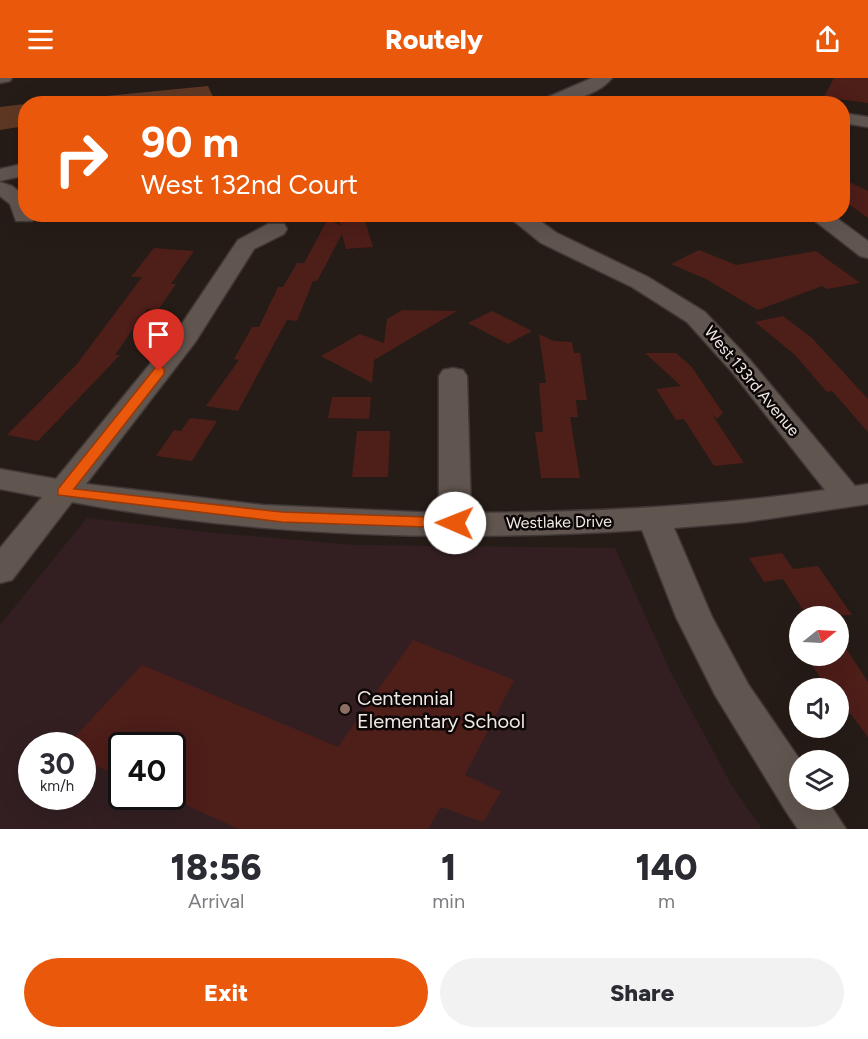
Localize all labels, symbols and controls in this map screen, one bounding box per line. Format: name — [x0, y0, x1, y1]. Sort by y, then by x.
icon: menu — [24, 23, 57, 56]
text: Routely — [385, 23, 483, 56]
icon: share — [811, 23, 844, 56]
text: 90 m — [141, 117, 239, 168]
icon: right — [42, 120, 120, 198]
text: West 132nd Court — [141, 168, 358, 201]
pin — [133, 309, 184, 371]
icon: arrive — [142, 318, 175, 351]
street label: West 133rd Avenue — [700, 322, 804, 440]
position arrow — [423, 491, 487, 555]
street label: Westlake Drive — [506, 512, 612, 532]
north arrow — [789, 606, 849, 666]
map controls — [789, 606, 849, 810]
button: sound — [789, 678, 849, 738]
place label: Centennial Elementary School — [357, 686, 525, 733]
marker: Centennial Elementary School — [338, 702, 352, 716]
speed limit sign: 40 — [108, 732, 186, 810]
text: 30 — [39, 745, 75, 782]
button: layers — [789, 750, 849, 810]
text: km/h — [40, 777, 74, 795]
text: 18:56 — [171, 846, 262, 889]
text: 1 — [441, 846, 456, 889]
text: 140 — [636, 846, 697, 889]
text: Arrival — [188, 889, 244, 913]
text: min — [432, 889, 465, 913]
text: m — [658, 889, 675, 913]
button: Exit — [24, 958, 428, 1027]
button: Share — [440, 958, 844, 1027]

